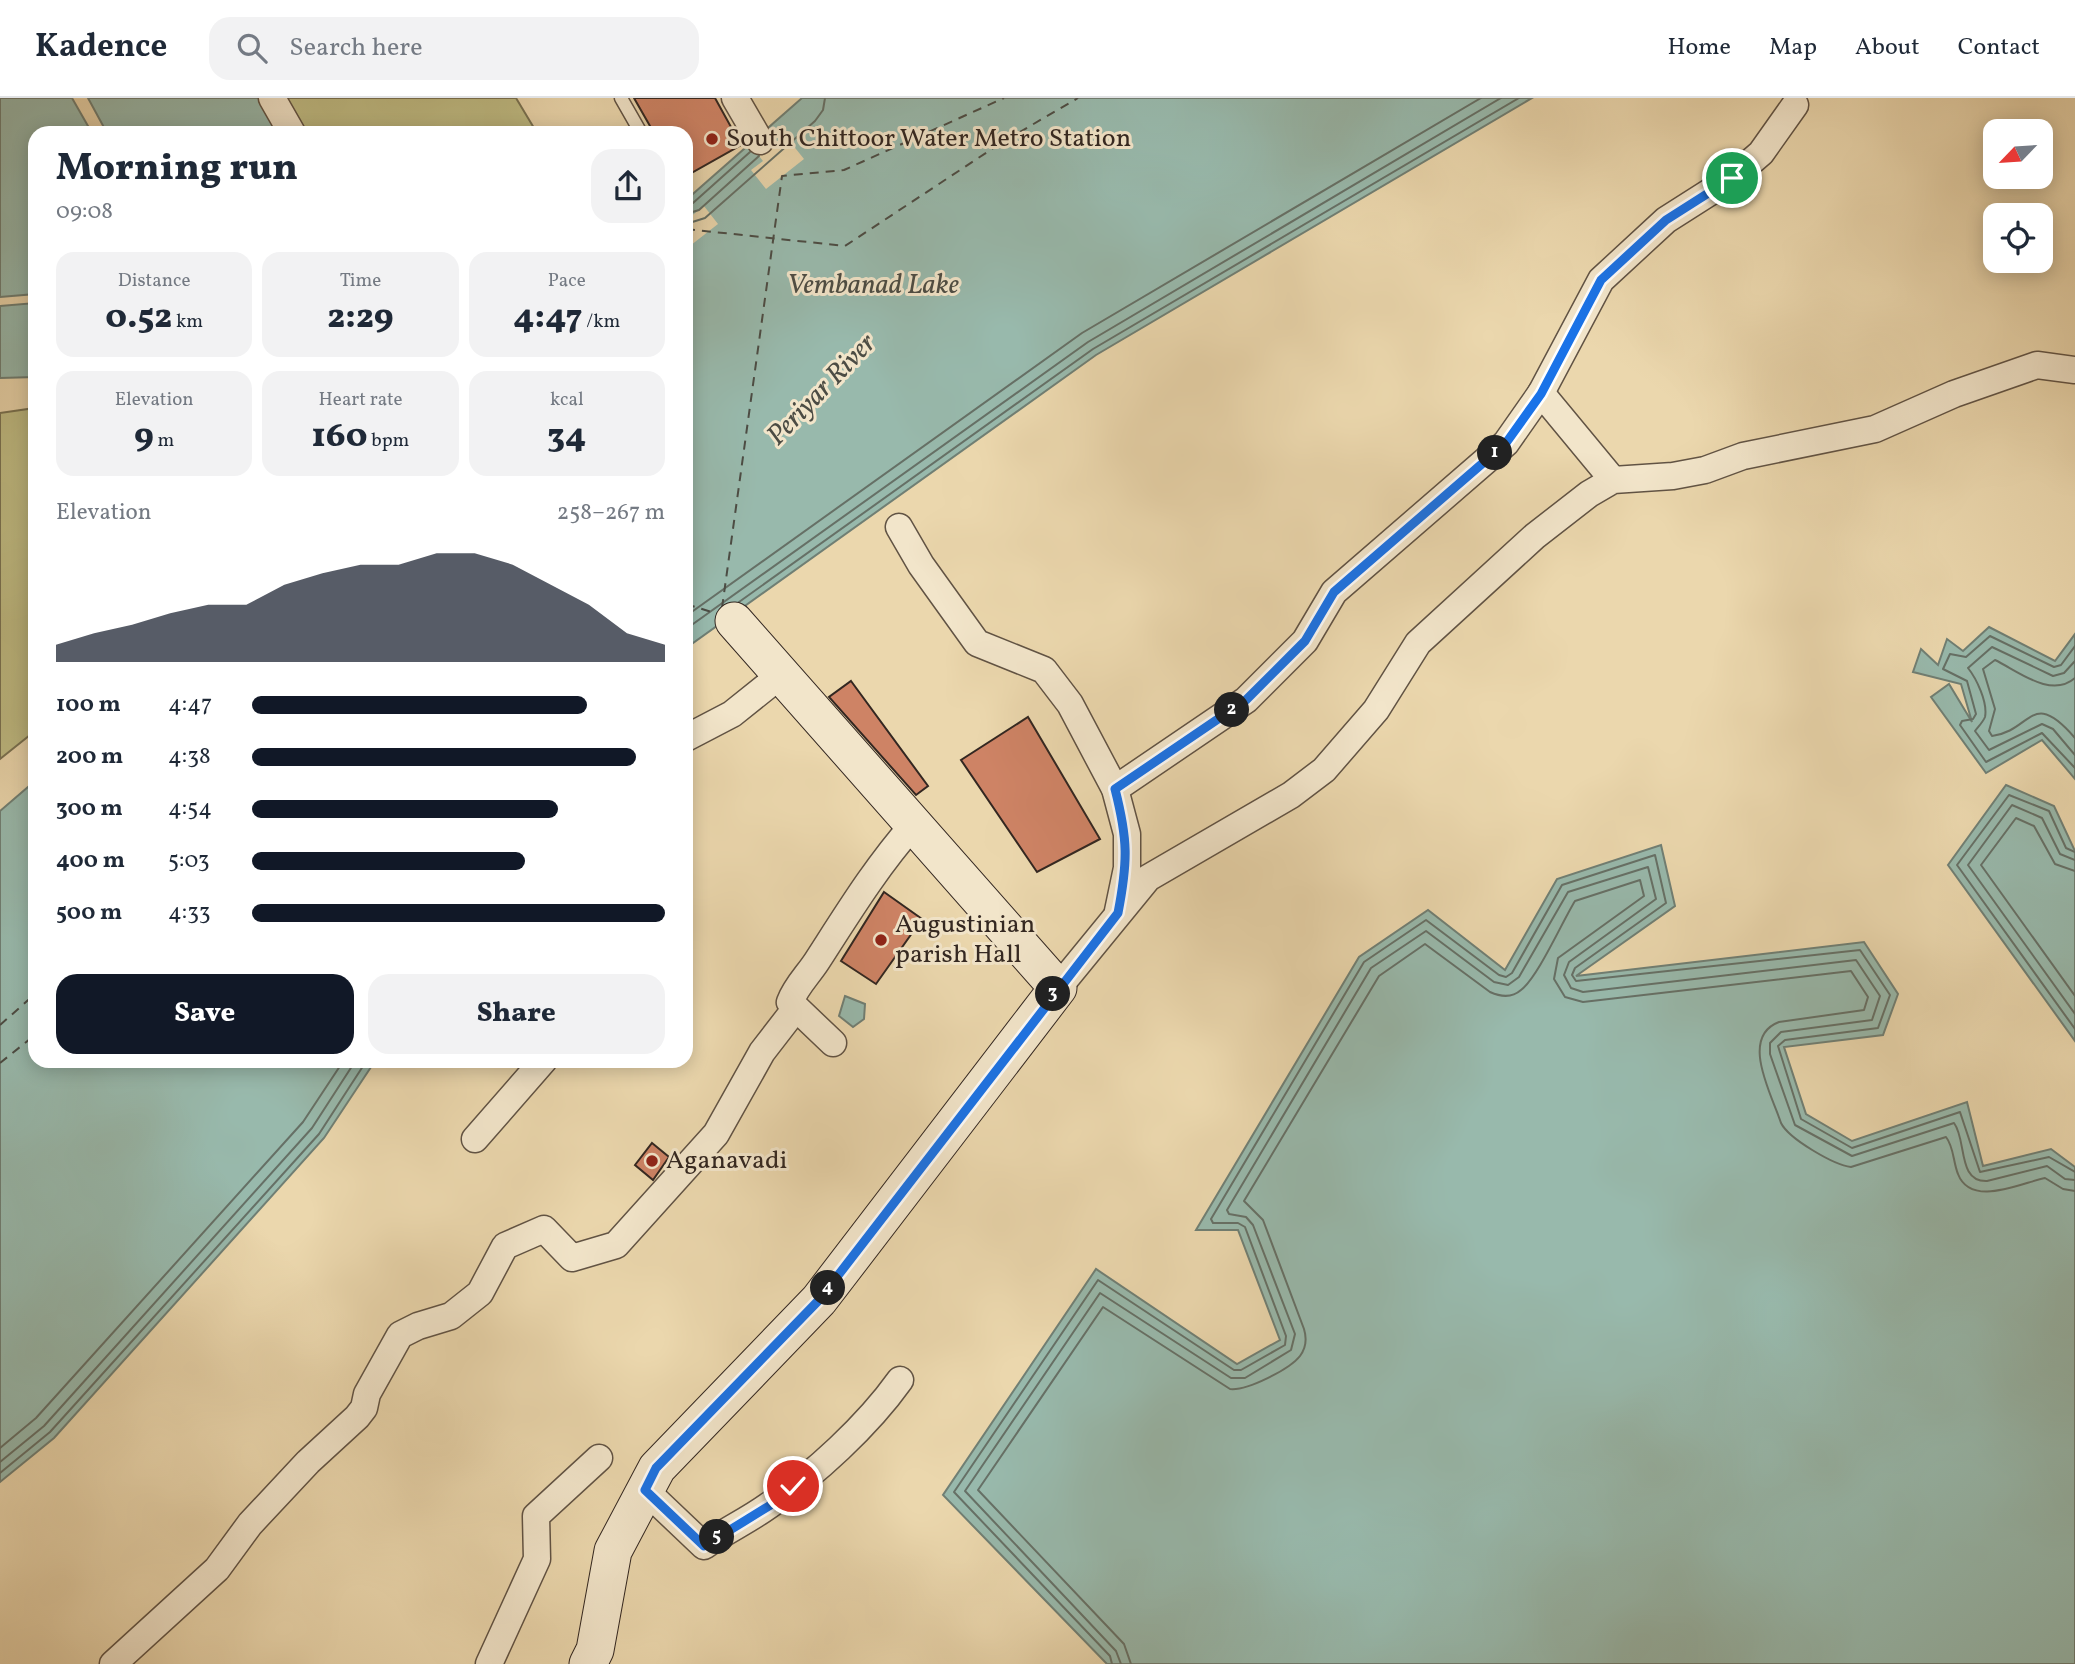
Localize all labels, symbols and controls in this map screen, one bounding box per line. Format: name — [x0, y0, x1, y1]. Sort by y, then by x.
search box — [209, 17, 699, 80]
text: Kadence — [35, 25, 167, 71]
icon: search — [233, 29, 271, 67]
text: Search here — [289, 30, 423, 66]
text: Home — [1667, 31, 1731, 65]
text: Map — [1769, 31, 1817, 65]
text: About — [1855, 31, 1920, 65]
text: Contact — [1958, 31, 2040, 65]
north arrow — [1983, 119, 2053, 189]
map controls — [1983, 119, 2053, 273]
place label: South Chittoor Water Metro Station — [726, 121, 1131, 157]
marker: South Chittoor Water Metro Station — [704, 131, 720, 147]
text: Morning run — [56, 143, 298, 196]
pin — [1702, 148, 1762, 208]
button: share — [591, 149, 665, 223]
icon: arrive — [1713, 159, 1751, 197]
text: 09:08 — [56, 196, 113, 228]
button: locate — [1983, 203, 2053, 273]
water label: Vembanad Lake — [787, 266, 959, 305]
text: Distance — [118, 268, 191, 294]
text: Time — [340, 268, 381, 294]
text: Pace — [548, 268, 586, 294]
text: 0.52 — [105, 294, 172, 342]
text: 2:29 — [327, 294, 394, 342]
text: 4:47 — [513, 294, 582, 342]
text: km — [172, 309, 203, 335]
text: /km — [582, 309, 620, 335]
water label: Periyar River — [758, 325, 886, 455]
text: Elevation — [115, 387, 194, 413]
text: Heart rate — [319, 387, 402, 413]
text: kcal — [550, 387, 584, 413]
text: 9 — [134, 413, 154, 461]
text: 160 — [312, 413, 367, 461]
text: 34 — [547, 413, 586, 461]
text: m — [154, 428, 174, 454]
text: bpm — [367, 428, 409, 454]
pin: 1 — [1478, 436, 1512, 470]
text: 1 — [1491, 439, 1498, 465]
text: Elevation — [56, 497, 152, 529]
text: 258–267 m — [557, 497, 665, 529]
text: 100 m — [56, 689, 121, 721]
text: 4:47 — [168, 689, 212, 721]
pin: 2 — [1214, 692, 1250, 728]
text: 2 — [1227, 696, 1236, 722]
text: 200 m — [56, 741, 123, 773]
text: 4:38 — [168, 741, 211, 773]
text: 300 m — [56, 793, 123, 825]
text: 4:54 — [168, 793, 212, 825]
text: 400 m — [56, 845, 125, 877]
text: 5:03 — [168, 845, 210, 877]
text: 500 m — [56, 897, 122, 929]
text: 4:33 — [168, 897, 211, 929]
place label: Augustinian parish Hall — [895, 907, 1035, 973]
marker: Augustinian parish Hall — [873, 932, 889, 948]
button: Save — [56, 974, 354, 1054]
button: Share — [368, 974, 665, 1054]
pin: 3 — [1036, 976, 1070, 1012]
text: 3 — [1048, 980, 1057, 1006]
place label: Aganavadi — [666, 1143, 787, 1179]
marker: Aganavadi — [644, 1153, 660, 1169]
pin: 4 — [810, 1270, 846, 1306]
text: 4 — [822, 1274, 833, 1300]
pin — [763, 1456, 823, 1516]
icon: check — [774, 1467, 812, 1505]
pin: 5 — [700, 1520, 734, 1554]
text: 5 — [712, 1523, 721, 1549]

